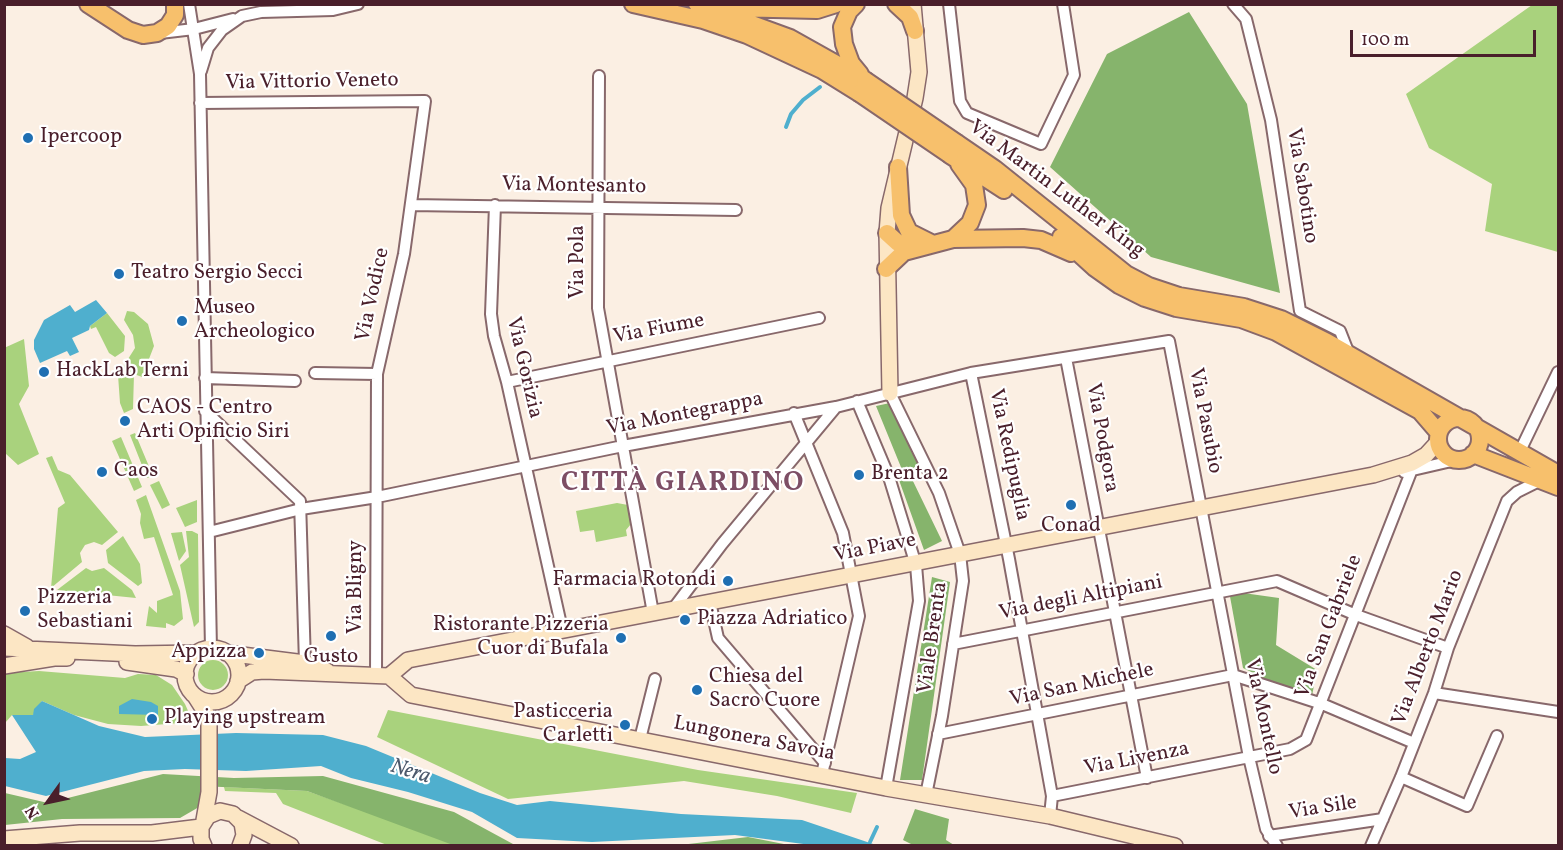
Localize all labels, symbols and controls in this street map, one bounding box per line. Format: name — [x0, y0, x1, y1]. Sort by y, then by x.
scale bar — [1353, 18, 1539, 56]
text: 100 m — [1361, 28, 1410, 53]
street label: Via Vittorio Veneto — [225, 69, 399, 97]
street label: Via Martin Luther King — [963, 116, 1149, 264]
place label: Ipercoop — [40, 125, 122, 151]
street label: Via Sabotino — [1279, 127, 1323, 245]
marker: Ipercoop — [21, 131, 35, 145]
street label: Via Montesanto — [501, 173, 647, 201]
street label: Via Pola — [566, 225, 592, 299]
street label: Via Vodice — [352, 246, 396, 344]
place label: Teatro Sergio Secci — [131, 261, 303, 287]
marker: Teatro Sergio Secci — [112, 267, 126, 281]
place label: Museo Archeologico — [194, 296, 315, 346]
street label: Via Fiume — [611, 309, 707, 351]
marker: Museo Archeologico — [175, 314, 189, 328]
street label: Via Gorizia — [499, 315, 547, 421]
place label: HackLab Terni — [56, 359, 189, 385]
marker: HackLab Terni — [37, 365, 51, 379]
street label: Via Pasubio — [1181, 366, 1227, 476]
street label: Via Podgora — [1079, 382, 1123, 494]
street label: Via Montegrappa — [605, 387, 765, 443]
street label: Via Redipuglia — [982, 387, 1034, 523]
place label: CAOS - Centro Arti Opificio Siri — [137, 396, 289, 446]
marker: CAOS - Centro Arti Opificio Siri — [118, 414, 132, 428]
place label: Caos — [114, 459, 158, 485]
place label: Brenta 2 — [871, 462, 949, 488]
marker: Caos — [95, 465, 109, 479]
marker: Brenta 2 — [852, 468, 866, 482]
district label: CITTÀ GIARDINO — [561, 469, 805, 501]
marker: Conad — [1064, 498, 1078, 512]
place label: Conad — [1041, 514, 1101, 540]
street label: Via Piave — [832, 529, 918, 569]
street label: Via Bligny — [344, 540, 370, 634]
street label: Via San Gabriele — [1291, 552, 1369, 702]
street label: Via Alberto Mario — [1388, 567, 1470, 729]
place label: Farmacia Rotondi — [552, 568, 716, 594]
street label: Via degli Altipiani — [997, 571, 1165, 627]
marker: Farmacia Rotondi — [721, 574, 735, 588]
street label: Viale Brenta — [914, 580, 954, 696]
place label: Pizzeria Sebastiani — [37, 586, 132, 636]
marker: Pizzeria Sebastiani — [18, 604, 32, 618]
place label: Piazza Adriatico — [697, 607, 847, 633]
place label: Ristorante Pizzeria Cuor di Bufala — [433, 613, 609, 663]
marker: Piazza Adriatico — [678, 613, 692, 627]
marker: Gusto — [324, 629, 338, 643]
marker: Ristorante Pizzeria Cuor di Bufala — [614, 631, 628, 645]
place label: Appizza — [171, 640, 247, 666]
place label: Gusto — [304, 645, 358, 671]
marker: Appizza — [252, 646, 266, 660]
street label: Via Montello — [1237, 657, 1287, 777]
street label: Via San Michele — [1008, 658, 1156, 714]
place label: Chiesa del Sacro Cuore — [709, 665, 820, 715]
marker: Chiesa del Sacro Cuore — [690, 683, 704, 697]
place label: Pasticceria Carletti — [513, 700, 613, 750]
place label: Playing upstream — [164, 706, 325, 732]
marker: Playing upstream — [145, 712, 159, 726]
street label: Lungonera Savoia — [671, 712, 837, 768]
marker: Pasticceria Carletti — [618, 718, 632, 732]
street label: Via Livenza — [1082, 737, 1192, 783]
water label: Nera — [387, 754, 433, 792]
north arrow — [18, 772, 78, 832]
street label: Via Sile — [1287, 791, 1359, 827]
text: N — [21, 801, 45, 823]

